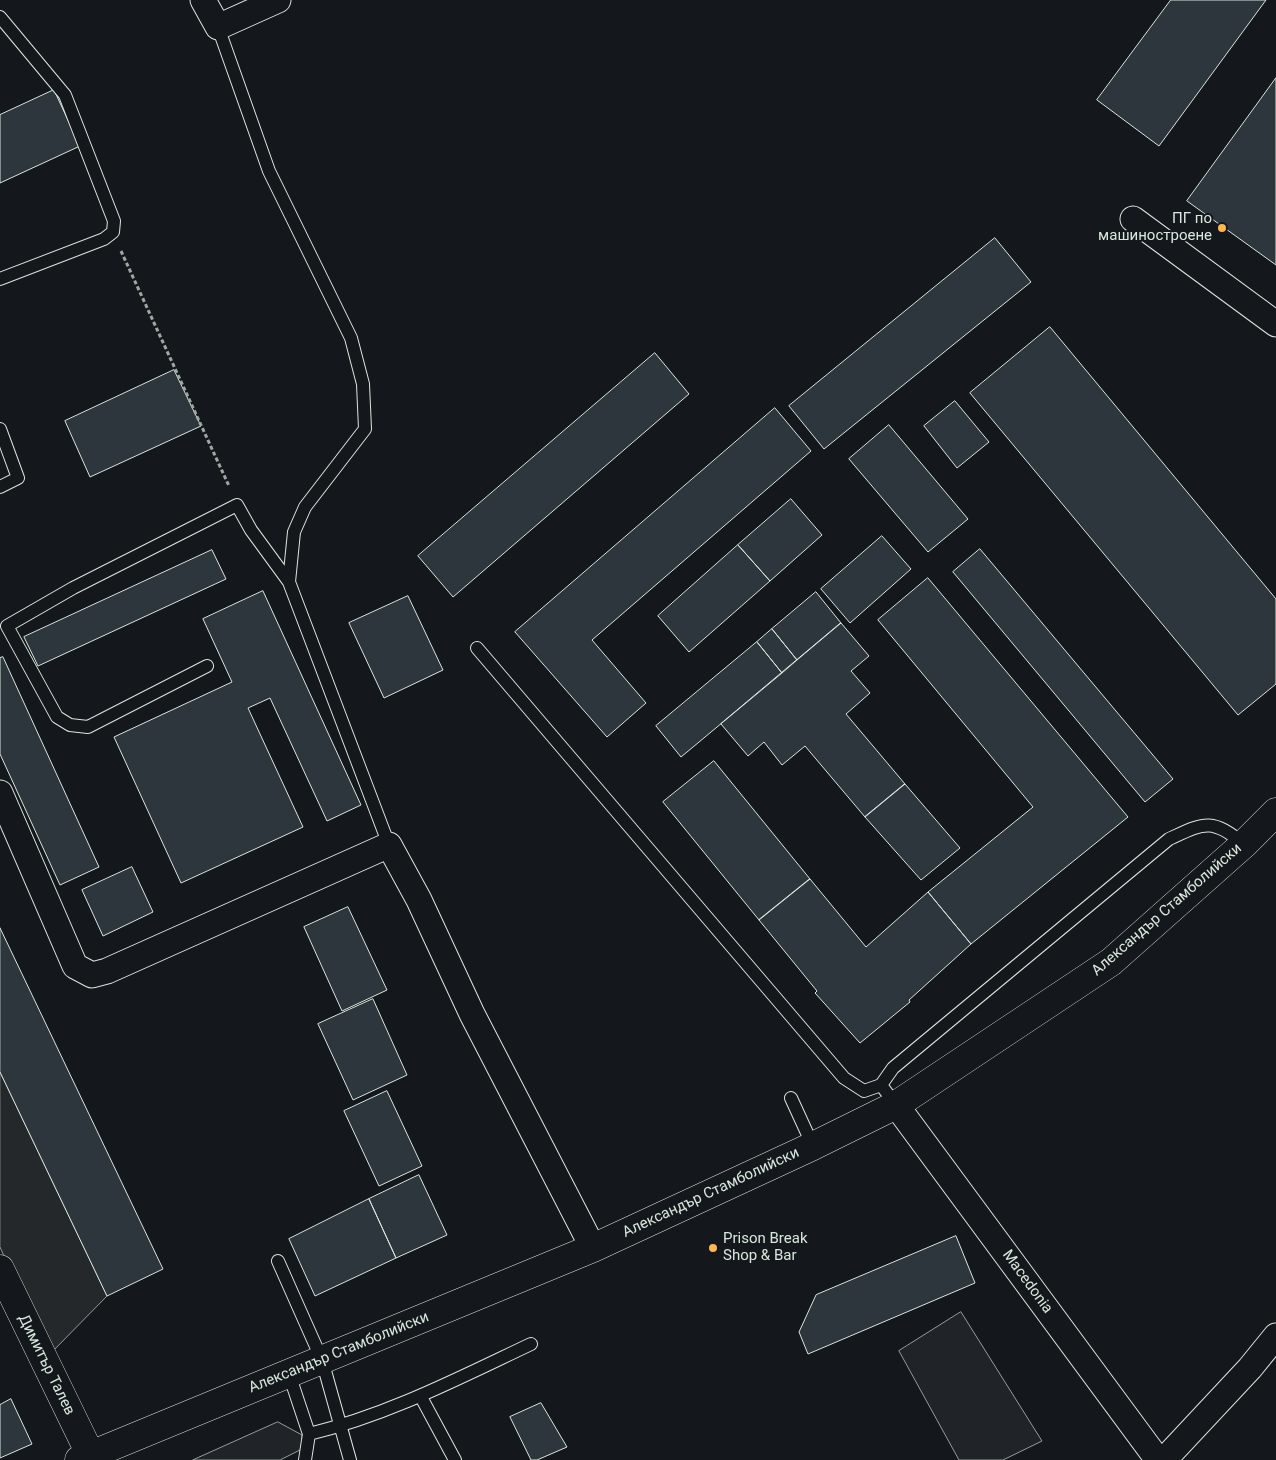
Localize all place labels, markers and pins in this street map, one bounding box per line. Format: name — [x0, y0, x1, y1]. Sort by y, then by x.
place label: ПГ по машиностроене — [1098, 210, 1212, 245]
marker: ПГ по машиностроене — [1216, 222, 1228, 234]
place label: Prison Break Shop & Bar — [723, 1230, 807, 1265]
marker: Prison Break Shop & Bar — [707, 1242, 719, 1254]

